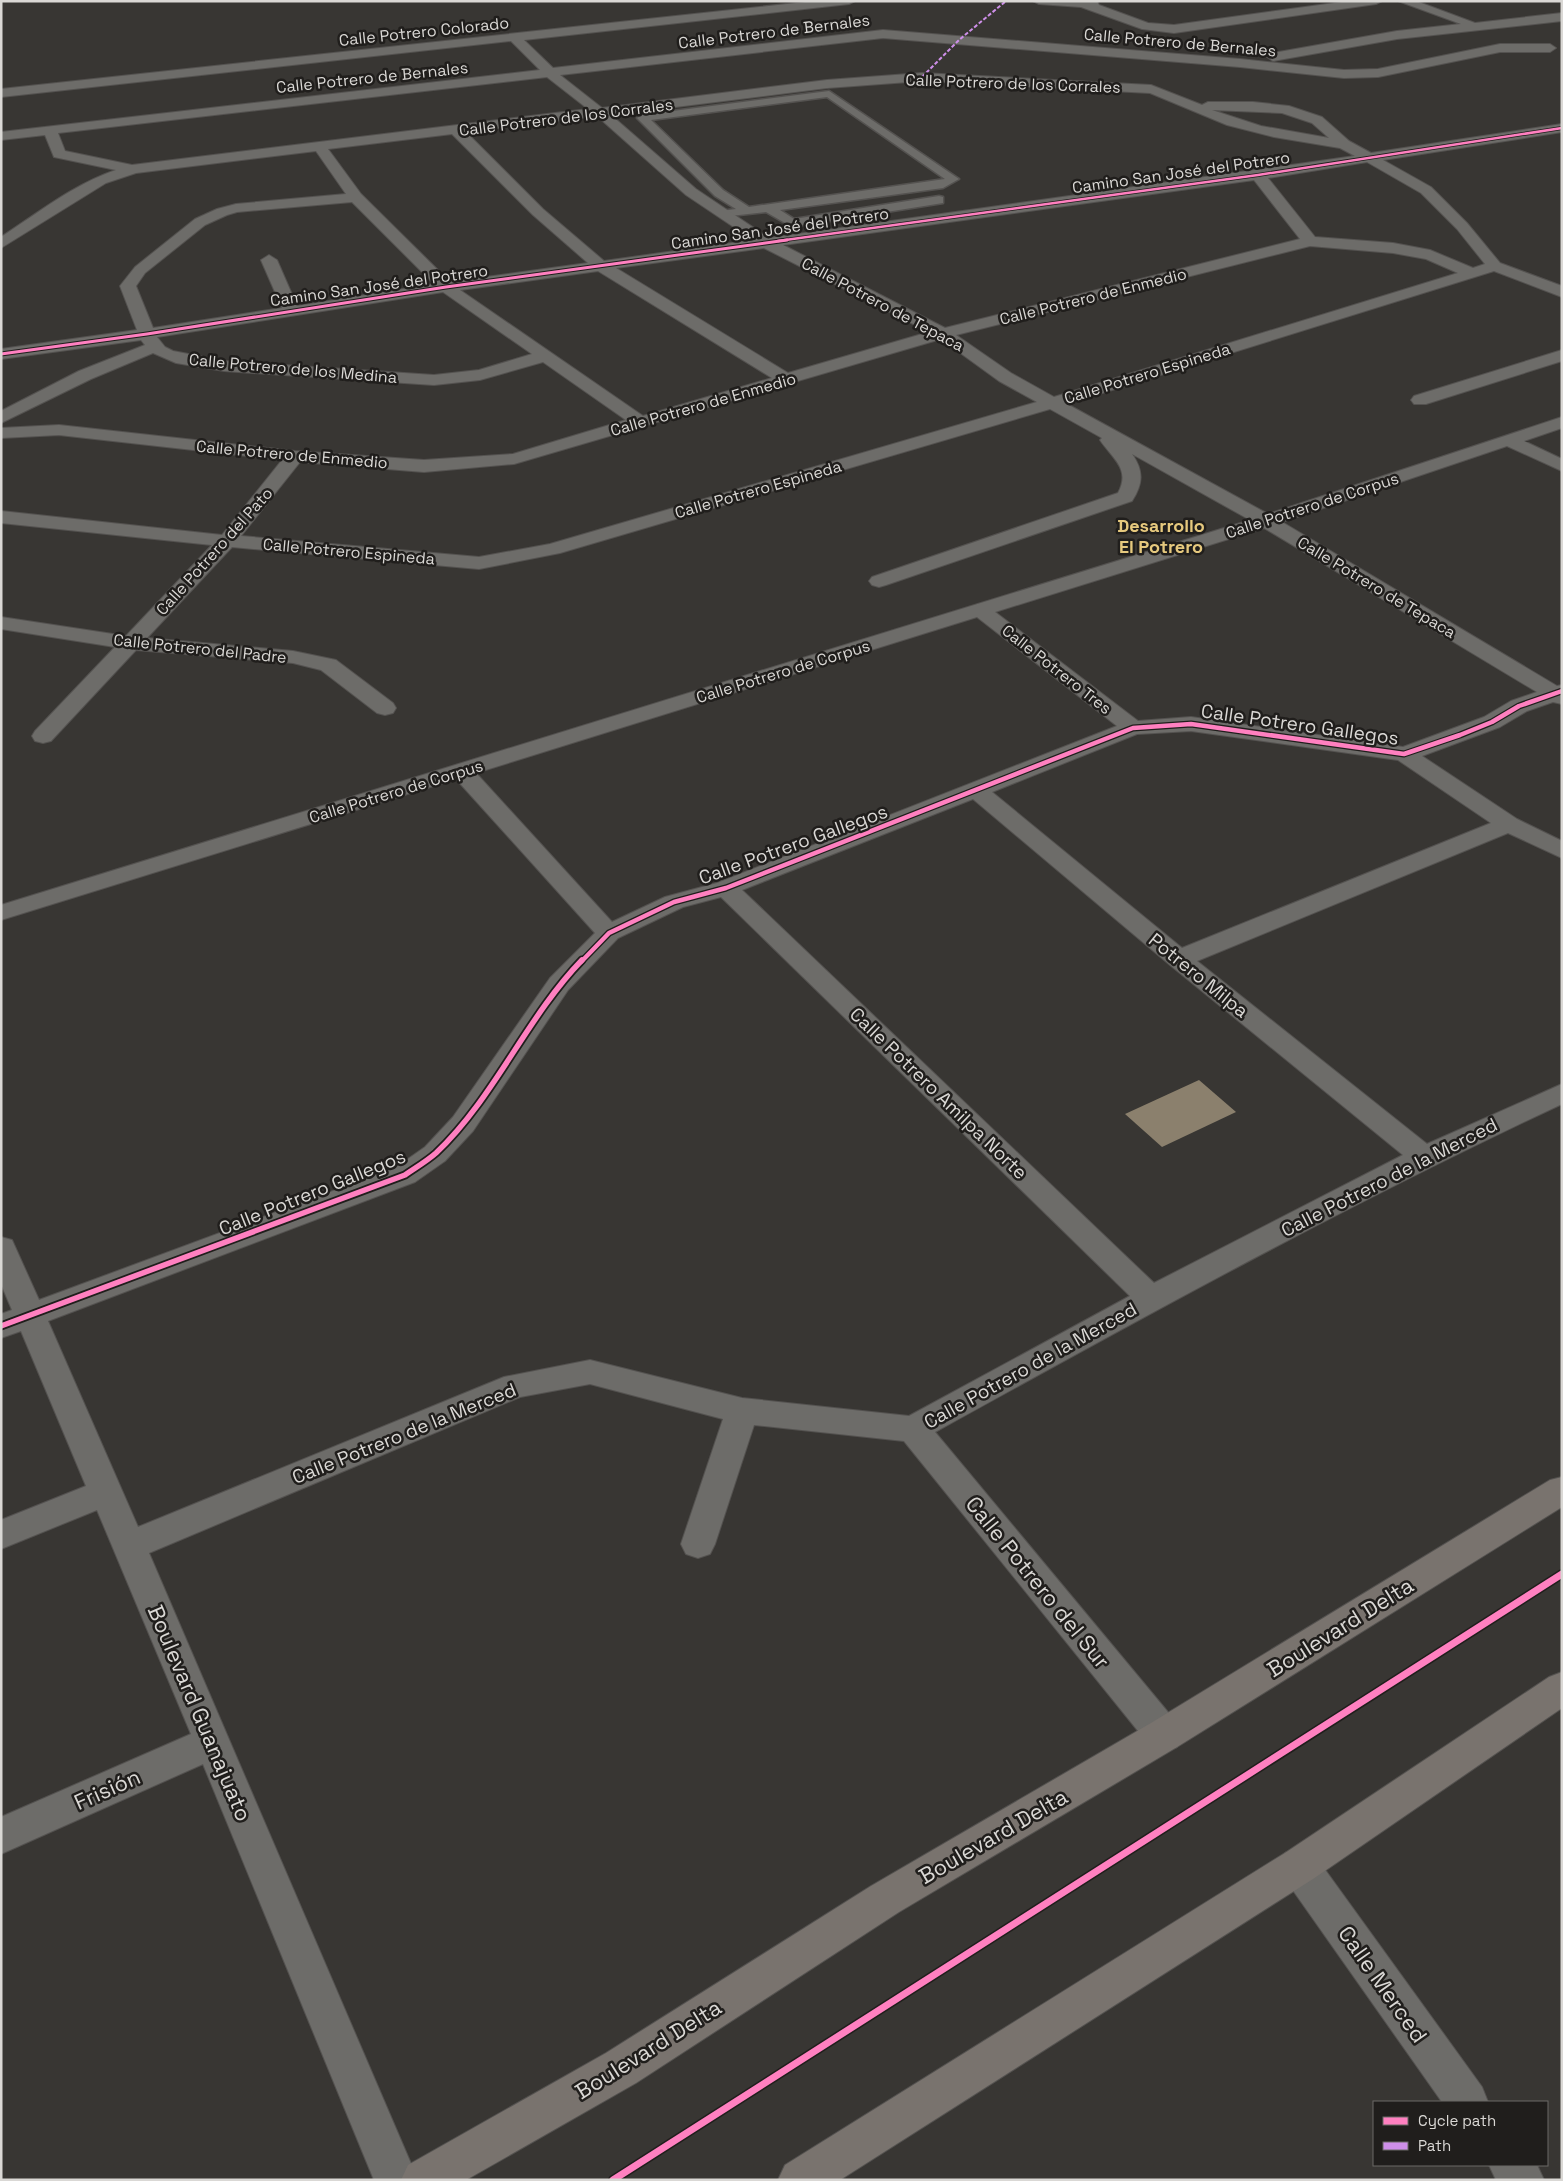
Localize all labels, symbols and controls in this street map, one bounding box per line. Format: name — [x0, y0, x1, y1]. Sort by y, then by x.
street label: Calle Potrero de Bernales — [677, 9, 871, 54]
street label: Calle Potrero Colorado — [338, 12, 510, 51]
street label: Calle Potrero de Bernales — [1083, 24, 1277, 61]
street label: Calle Potrero de Bernales — [275, 57, 469, 98]
street label: Calle Potrero de los Corrales — [905, 69, 1121, 98]
street label: Calle Potrero de los Corrales — [458, 94, 674, 141]
street label: Camino San José del Potrero — [1071, 147, 1291, 198]
street label: Camino San José del Potrero — [670, 203, 890, 254]
street label: Calle Potrero de Tepaca — [798, 253, 968, 356]
street label: Camino San José del Potrero — [269, 260, 489, 311]
street label: Calle Potrero de Enmedio — [997, 263, 1189, 330]
street label: Calle Potrero Espineda — [1062, 338, 1233, 409]
street label: Calle Potrero de los Medina — [188, 349, 398, 388]
street label: Calle Potrero de Enmedio — [608, 368, 798, 441]
street label: Calle Potrero de Enmedio — [195, 436, 389, 473]
street label: Calle Potrero Espineda — [672, 456, 844, 523]
street label: Calle Potrero de Corpus — [1223, 468, 1401, 543]
street label: Calle Potrero del Pato — [151, 483, 277, 620]
district label: Desarrollo El Potrero — [1117, 514, 1205, 558]
street label: Calle Potrero de Tepaca — [1294, 532, 1460, 643]
street label: Calle Potrero Espineda — [262, 534, 436, 569]
street label: Calle Potrero Tres — [998, 620, 1116, 719]
street label: Calle Potrero del Padre — [112, 629, 288, 668]
street label: Calle Potrero de Corpus — [694, 635, 873, 708]
street label: Calle Potrero Gallegos — [1200, 698, 1400, 751]
street label: Calle Potrero de Corpus — [307, 755, 486, 828]
street label: Calle Potrero Gallegos — [695, 799, 891, 890]
street label: Potrero Milpa — [1144, 927, 1254, 1023]
street label: Calle Potrero Amilpa Norte — [844, 1002, 1033, 1185]
street label: Calle Potrero de la Merced — [1277, 1112, 1502, 1243]
street label: Calle Potrero Gallegos — [215, 1144, 409, 1241]
street label: Calle Potrero de la Merced — [919, 1296, 1141, 1434]
street label: Calle Potrero de la Merced — [288, 1377, 520, 1490]
street label: Calle Potrero del Sur — [960, 1490, 1116, 1674]
street label: Boulevard Delta — [1262, 1571, 1419, 1683]
street label: Boulevard Guanajuato — [142, 1601, 258, 1825]
street label: Frisión — [69, 1762, 145, 1816]
street label: Boulevard Delta — [914, 1782, 1073, 1890]
street label: Calle Merced — [1332, 1920, 1434, 2048]
street label: Boulevard Delta — [570, 1993, 727, 2105]
legend — [1373, 2101, 1548, 2166]
text: Cycle path — [1418, 2111, 1496, 2130]
text: Path — [1418, 2136, 1451, 2155]

